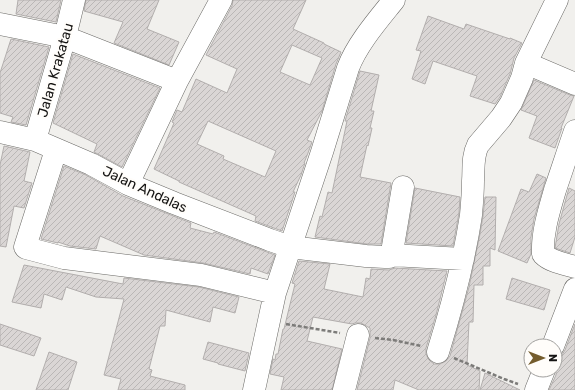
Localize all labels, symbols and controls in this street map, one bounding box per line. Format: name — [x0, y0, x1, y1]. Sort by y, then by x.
street label: Jalan Krakatau — [34, 21, 77, 119]
street label: Jalan Andalas — [100, 162, 190, 216]
north arrow — [523, 338, 563, 378]
text: N — [546, 354, 559, 362]

